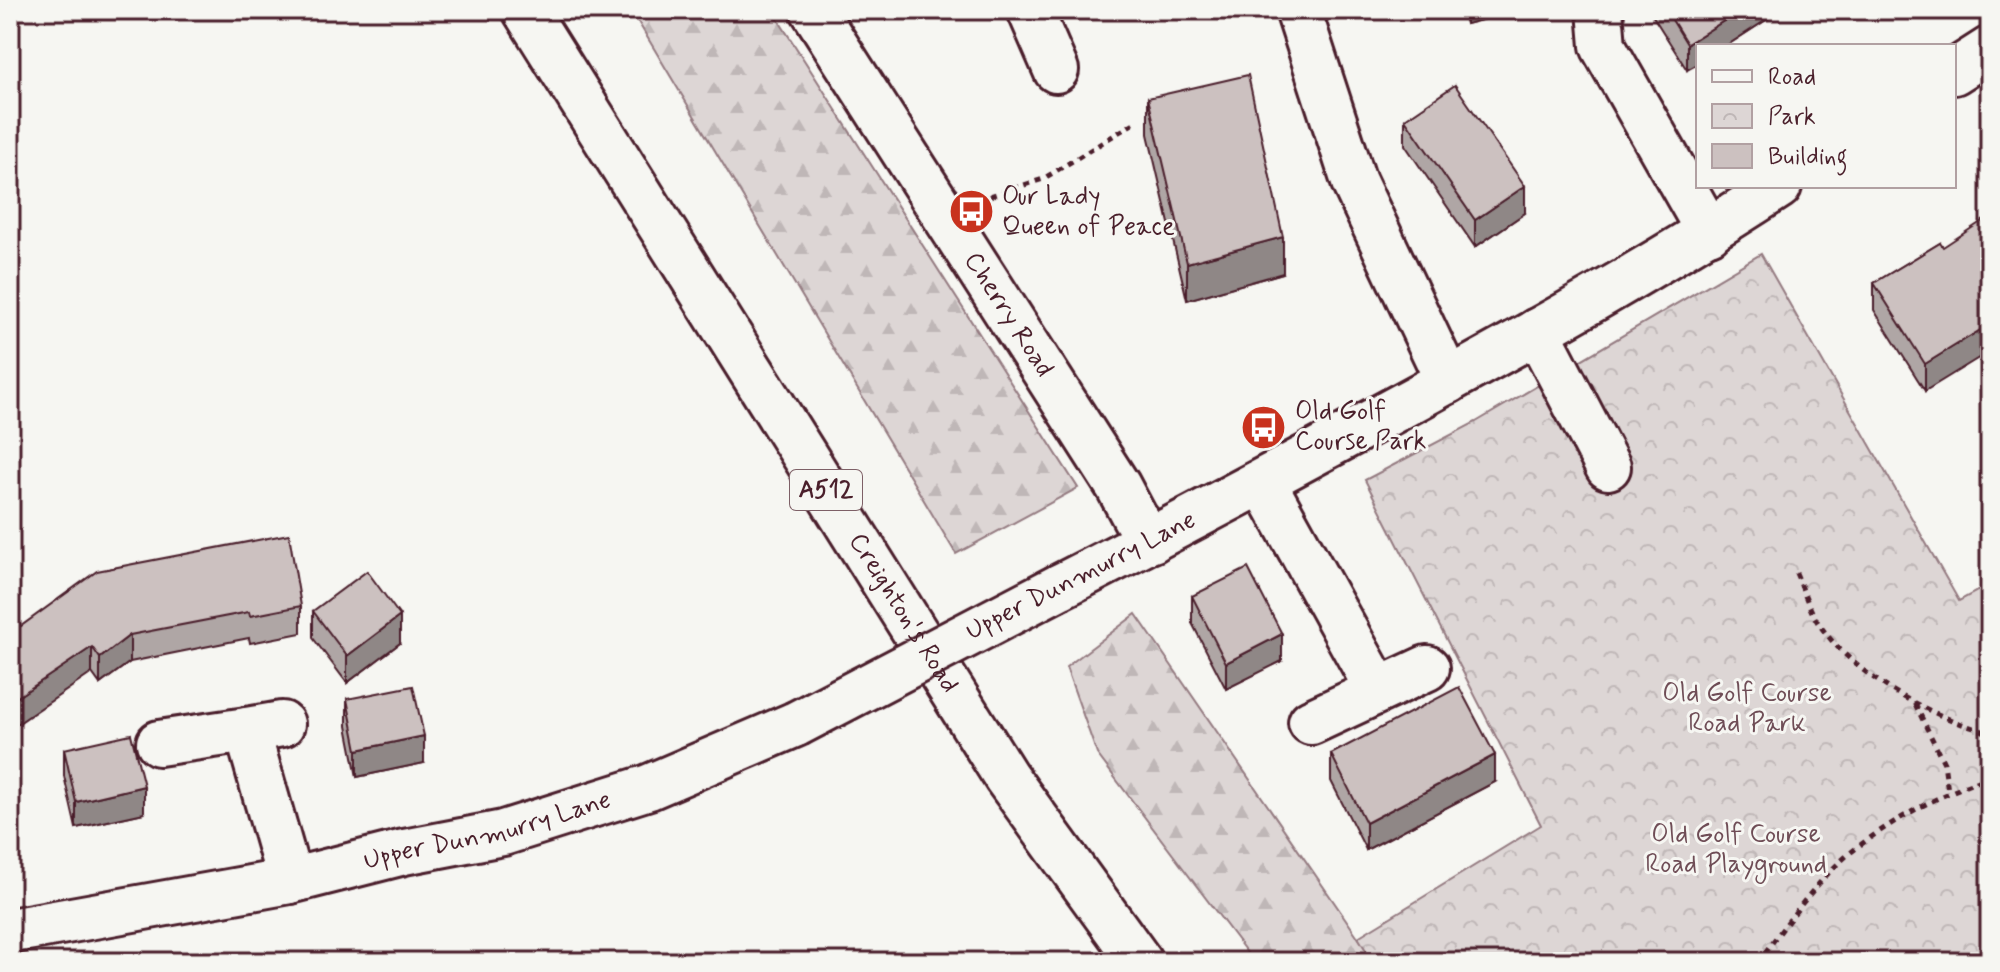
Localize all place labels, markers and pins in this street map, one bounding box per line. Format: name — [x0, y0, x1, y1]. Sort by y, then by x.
place label: Our Lady Queen of Peace — [1002, 180, 1175, 244]
bus stop icon: Our Lady Queen of Peace — [947, 188, 995, 236]
place label: Old Golf Course Park — [1295, 395, 1427, 459]
bus stop icon: Old Golf Course Park — [1240, 403, 1288, 451]

